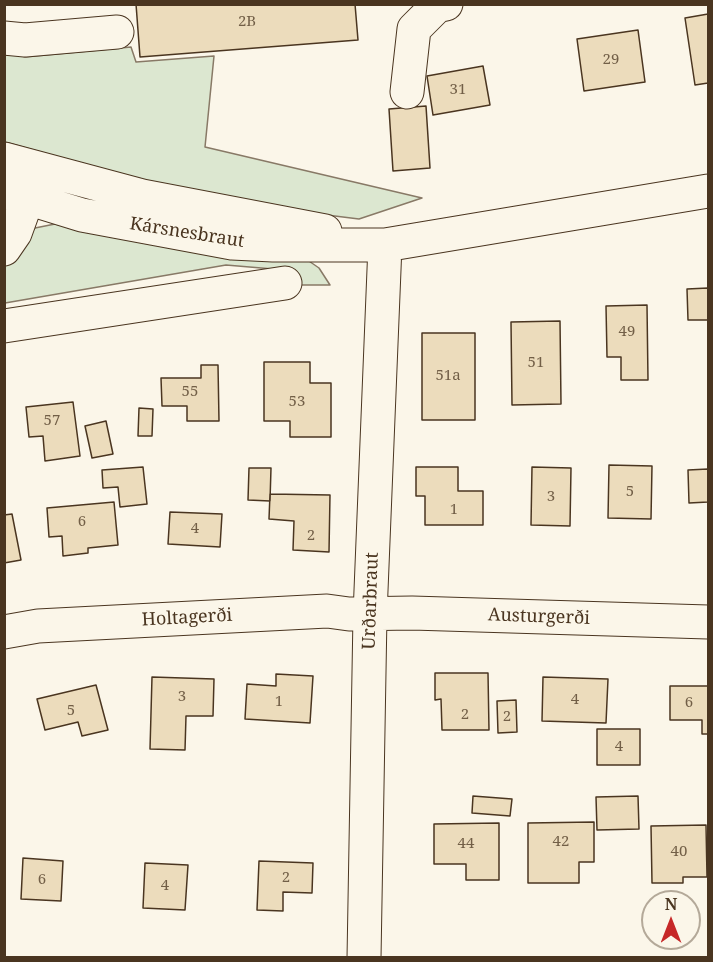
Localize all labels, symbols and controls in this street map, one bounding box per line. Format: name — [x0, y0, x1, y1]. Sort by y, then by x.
house number: 2B — [238, 13, 256, 31]
house number: 29 — [603, 51, 619, 69]
house number: 31 — [450, 81, 466, 99]
street label: Kársnesbraut — [128, 213, 246, 253]
house number: 49 — [619, 323, 635, 341]
house number: 51 — [528, 354, 544, 372]
house number: 51a — [435, 367, 461, 385]
house number: 55 — [182, 383, 198, 401]
house number: 53 — [289, 393, 305, 411]
house number: 57 — [44, 412, 60, 430]
house number: 5 — [626, 483, 634, 501]
house number: 3 — [547, 488, 555, 506]
house number: 1 — [450, 501, 458, 519]
house number: 6 — [78, 513, 86, 531]
house number: 4 — [191, 520, 199, 538]
house number: 2 — [307, 527, 315, 545]
street label: Urðarbraut — [359, 552, 383, 650]
street label: Austurgerði — [488, 604, 590, 630]
street label: Holtagerði — [141, 605, 233, 631]
house number: 3 — [178, 688, 186, 706]
house number: 4 — [571, 691, 579, 709]
house number: 1 — [275, 693, 283, 711]
house number: 6 — [685, 694, 693, 712]
house number: 5 — [67, 702, 75, 720]
house number: 2 — [461, 706, 469, 724]
house number: 2 — [503, 708, 511, 726]
house number: 4 — [615, 738, 623, 756]
house number: 42 — [553, 833, 569, 851]
house number: 44 — [458, 835, 474, 853]
house number: 40 — [671, 843, 687, 861]
house number: 2 — [282, 869, 290, 887]
house number: 6 — [38, 871, 46, 889]
house number: 4 — [161, 877, 169, 895]
north arrow — [641, 890, 701, 950]
text: N — [665, 893, 677, 915]

